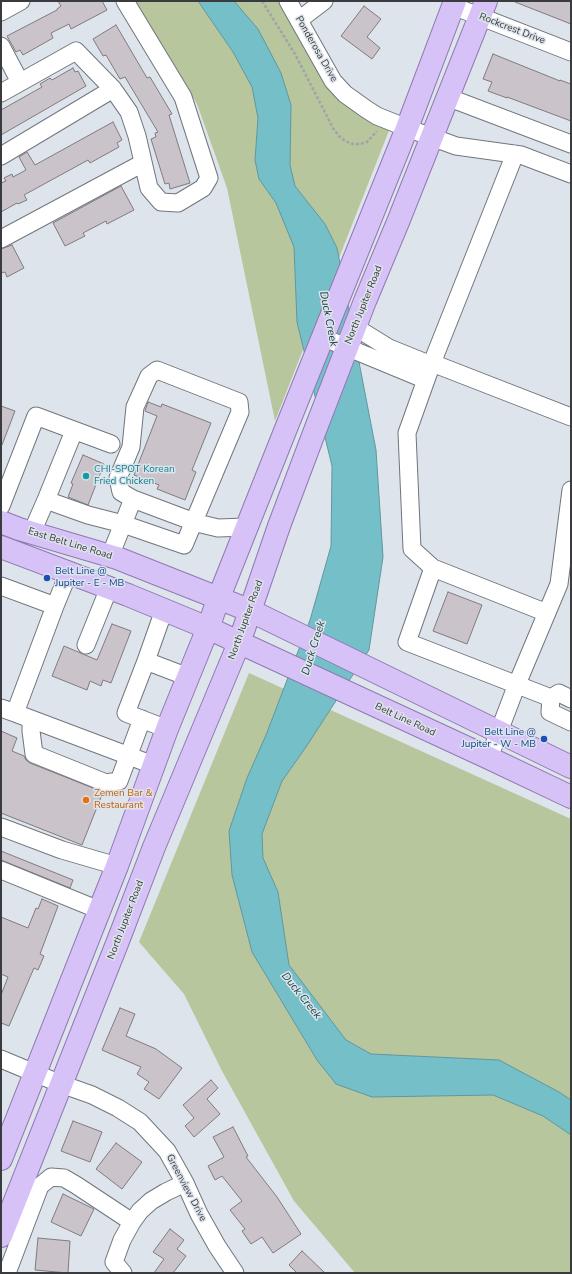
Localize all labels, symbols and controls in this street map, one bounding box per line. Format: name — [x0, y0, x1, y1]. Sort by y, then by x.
street label: Rockcrest Drive — [477, 11, 547, 47]
street label: Ponderosa Drive — [292, 14, 340, 84]
street label: North Jupiter Road — [343, 264, 385, 346]
water label: Duck Creek — [316, 290, 340, 348]
place label: CHI-SPOT Korean Fried Chicken — [94, 464, 175, 488]
marker: CHI-SPOT Korean Fried Chicken — [81, 471, 91, 481]
street label: East Belt Line Road — [26, 525, 114, 563]
place label: Belt Line @ Jupiter - E - MB — [55, 566, 124, 590]
marker: Belt Line @ Jupiter - E - MB — [42, 573, 52, 583]
street label: North Jupiter Road — [226, 579, 266, 661]
water label: Duck Creek — [299, 619, 329, 677]
street label: Belt Line Road — [373, 701, 437, 739]
place label: Belt Line @ Jupiter - W - MB — [462, 727, 536, 750]
marker: Belt Line @ Jupiter - W - MB — [539, 734, 549, 744]
place label: Zemen Bar & Restaurant — [94, 788, 152, 812]
marker: Zemen Bar & Restaurant — [81, 795, 91, 805]
street label: North Jupiter Road — [105, 879, 147, 961]
water label: Duck Creek — [278, 970, 324, 1022]
street label: Greenview Drive — [163, 1152, 209, 1224]

